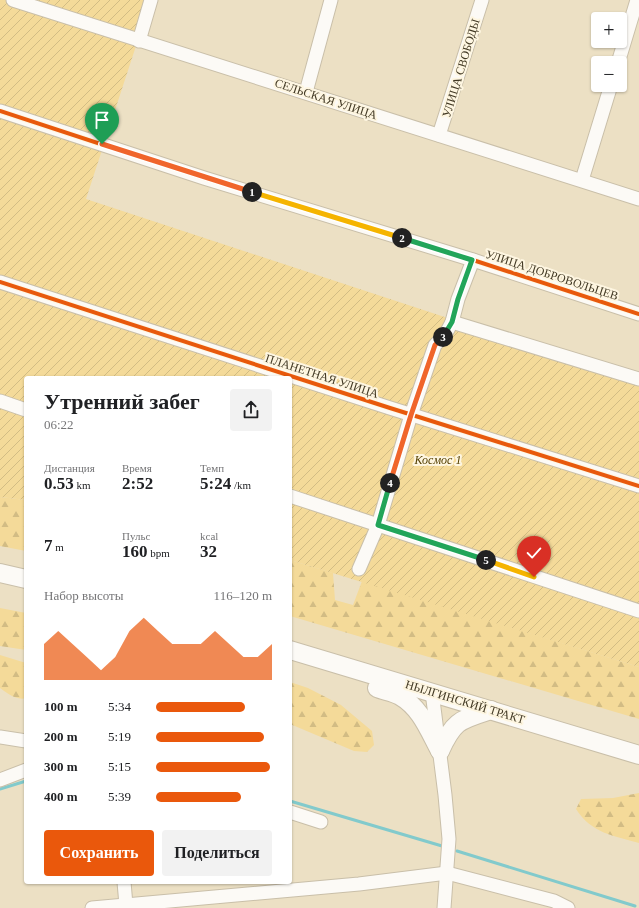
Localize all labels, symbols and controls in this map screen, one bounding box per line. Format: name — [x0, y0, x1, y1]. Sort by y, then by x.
map controls — [591, 12, 627, 92]
button: + — [591, 12, 627, 48]
street label: УЛИЦА СВОБОДЫ — [439, 16, 483, 119]
button: − — [591, 56, 627, 92]
street label: СЕЛЬСКАЯ УЛИЦА — [273, 76, 379, 122]
pin — [85, 103, 119, 144]
icon: arrive — [91, 109, 113, 131]
pin: 1 — [242, 182, 262, 202]
text: 1 — [249, 186, 255, 198]
pin: 2 — [392, 228, 412, 248]
text: 2 — [399, 232, 405, 244]
street label: УЛИЦА ДОБРОВОЛЬЦЕВ — [484, 247, 620, 303]
pin: 3 — [433, 327, 453, 347]
text: 3 — [440, 331, 446, 343]
street label: ПЛАНЕТНАЯ УЛИЦА — [264, 351, 381, 401]
text: Утренний забег — [44, 389, 200, 414]
button: share — [230, 389, 272, 431]
text: 06:22 — [44, 417, 74, 432]
park label: Космос 1 — [414, 453, 461, 467]
text: Дистанция — [44, 462, 95, 474]
text: Время — [122, 462, 152, 474]
text: Темп — [200, 462, 224, 474]
pin: 4 — [380, 473, 400, 493]
text: 0.53 — [44, 474, 74, 493]
text: 2:52 — [122, 474, 153, 493]
text: 5:24 — [200, 474, 231, 493]
text: 4 — [387, 477, 393, 489]
text: km — [74, 479, 91, 491]
text: /km — [231, 479, 251, 491]
text: Пульс — [122, 530, 150, 542]
text: kcal — [200, 530, 218, 542]
text: 7 — [44, 536, 53, 555]
pin — [517, 536, 551, 577]
text: m — [53, 541, 64, 553]
text: 160 — [122, 542, 148, 561]
text: 32 — [200, 542, 217, 561]
icon: check — [523, 542, 545, 564]
text: bpm — [148, 547, 170, 559]
pin: 5 — [476, 550, 496, 570]
text: 5 — [483, 554, 489, 566]
text: Набор высоты — [44, 588, 123, 603]
text: 116–120 m — [214, 588, 272, 603]
street label: НЫЛГИНСКИЙ ТРАКТ — [403, 677, 527, 727]
text: 100 m — [44, 699, 78, 714]
text: 5:34 — [108, 699, 131, 714]
text: 200 m — [44, 729, 78, 744]
text: 5:19 — [108, 729, 131, 744]
text: 300 m — [44, 759, 78, 774]
text: 5:15 — [108, 759, 131, 774]
text: 400 m — [44, 789, 78, 804]
text: 5:39 — [108, 789, 131, 804]
button: Сохранить — [44, 830, 154, 876]
button: Поделиться — [162, 830, 272, 876]

